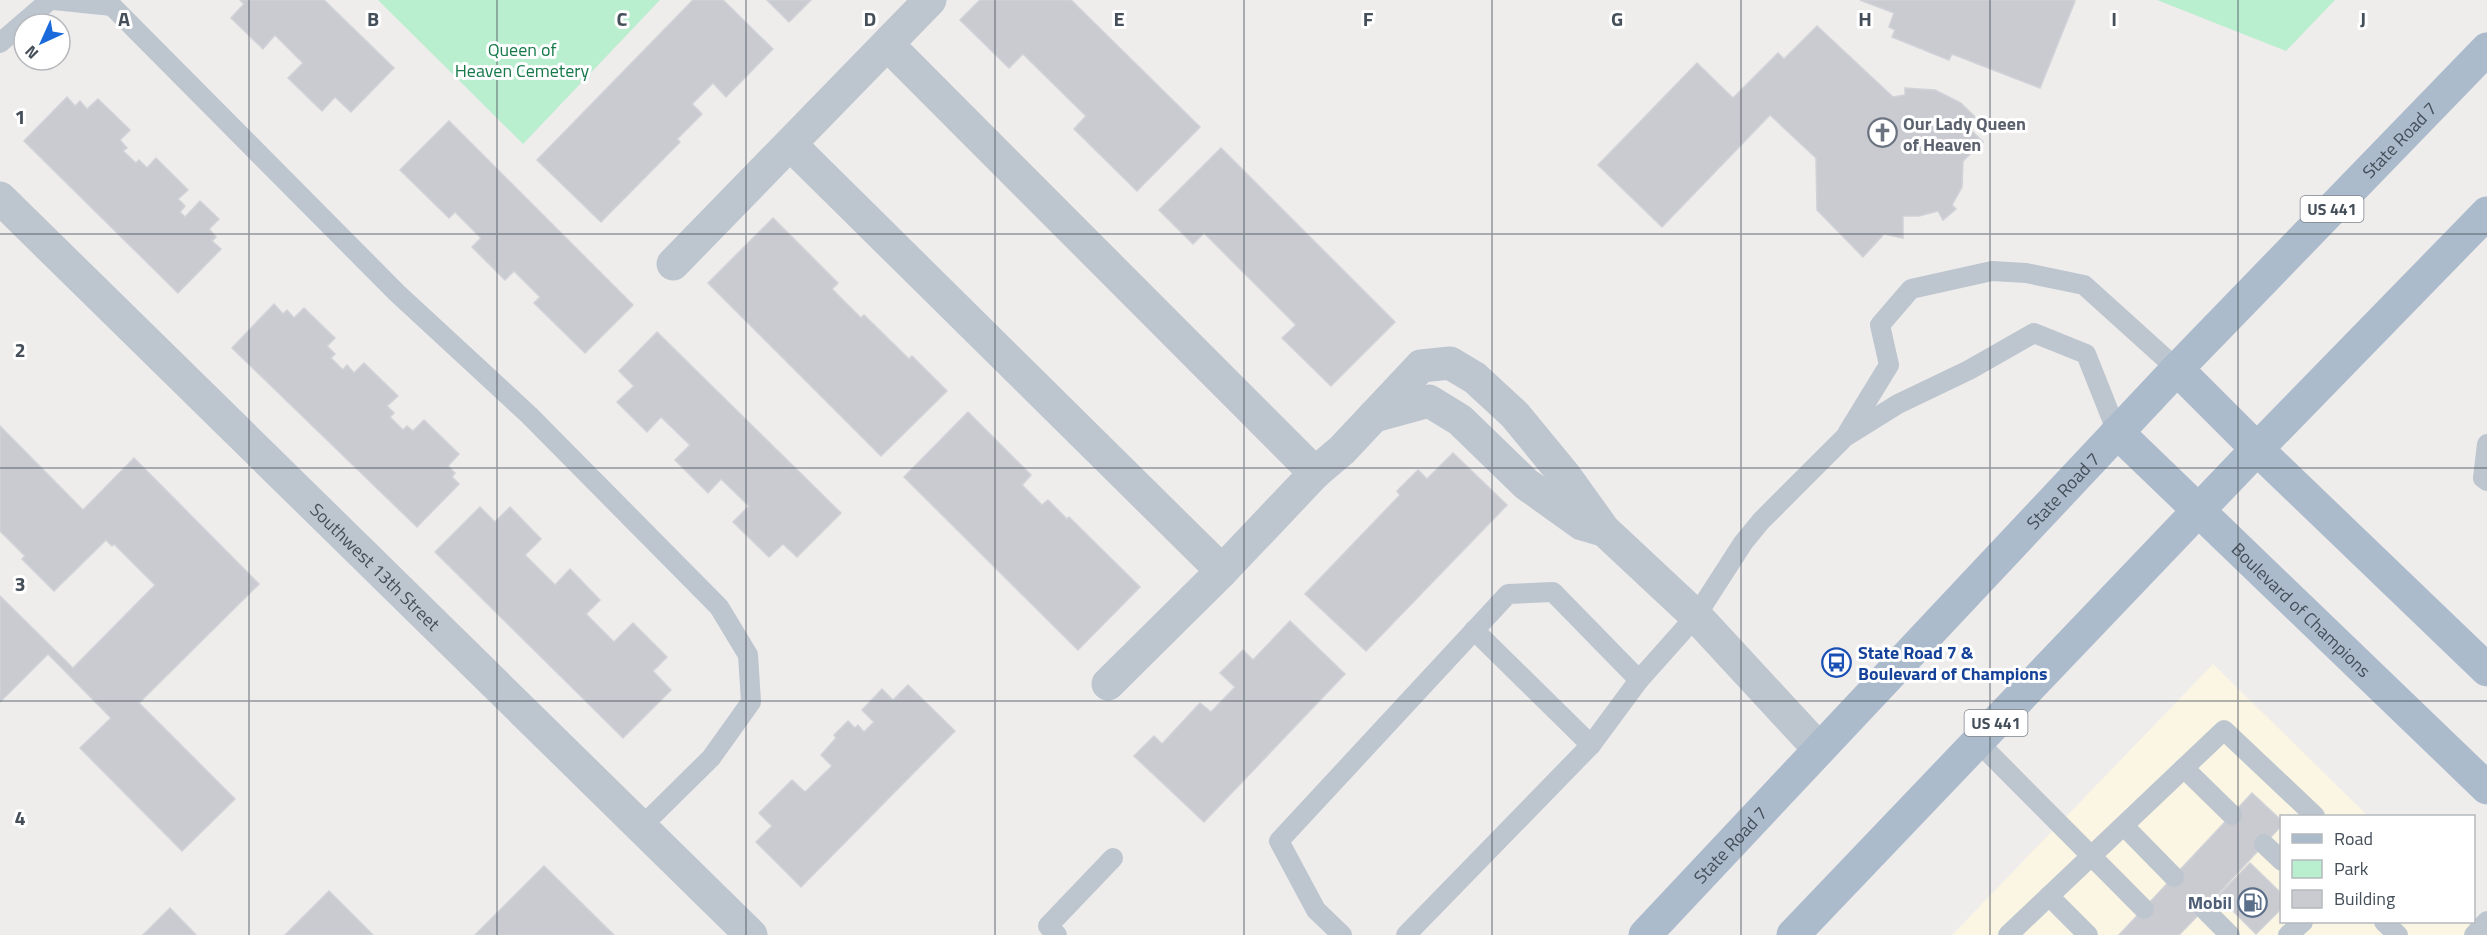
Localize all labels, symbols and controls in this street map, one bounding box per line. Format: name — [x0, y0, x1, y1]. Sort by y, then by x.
text: A — [118, 3, 130, 34]
text: B — [367, 3, 379, 34]
text: C — [617, 3, 628, 34]
text: D — [864, 3, 876, 34]
text: E — [1113, 3, 1125, 34]
text: F — [1363, 3, 1374, 34]
text: G — [1611, 3, 1623, 34]
text: H — [1858, 3, 1872, 34]
text: I — [2111, 3, 2117, 34]
text: J — [2360, 3, 2366, 34]
north arrow — [12, 12, 72, 72]
park label: Queen of Heaven Cemetery — [455, 36, 590, 84]
text: N — [19, 40, 44, 65]
street label: State Road 7 — [2356, 95, 2443, 184]
text: 1 — [14, 101, 26, 132]
place label: Our Lady Queen of Heaven — [1903, 110, 2026, 158]
church icon: Our Lady Queen of Heaven — [1866, 117, 1898, 149]
road number: US 441 — [2300, 196, 2364, 222]
text: 2 — [14, 334, 26, 365]
street label: State Road 7 — [2020, 446, 2106, 535]
street label: Southwest 13th Street — [304, 496, 447, 637]
street label: Boulevard of Champions — [2226, 536, 2377, 683]
text: 3 — [14, 568, 26, 599]
place label: State Road 7 & Boulevard of Champions — [1858, 639, 2047, 687]
bus stop icon: State Road 7 & Boulevard of Champions — [1821, 646, 1853, 678]
road number: US 441 — [1964, 710, 2028, 736]
street label: State Road 7 — [1687, 800, 1773, 889]
text: 4 — [14, 802, 26, 833]
legend — [2280, 815, 2475, 923]
text: Road — [2334, 825, 2373, 852]
text: Park — [2334, 855, 2369, 882]
text: Building — [2334, 885, 2395, 912]
fuel station icon: Mobil — [2237, 886, 2269, 918]
place label: Mobil — [2188, 889, 2232, 916]

